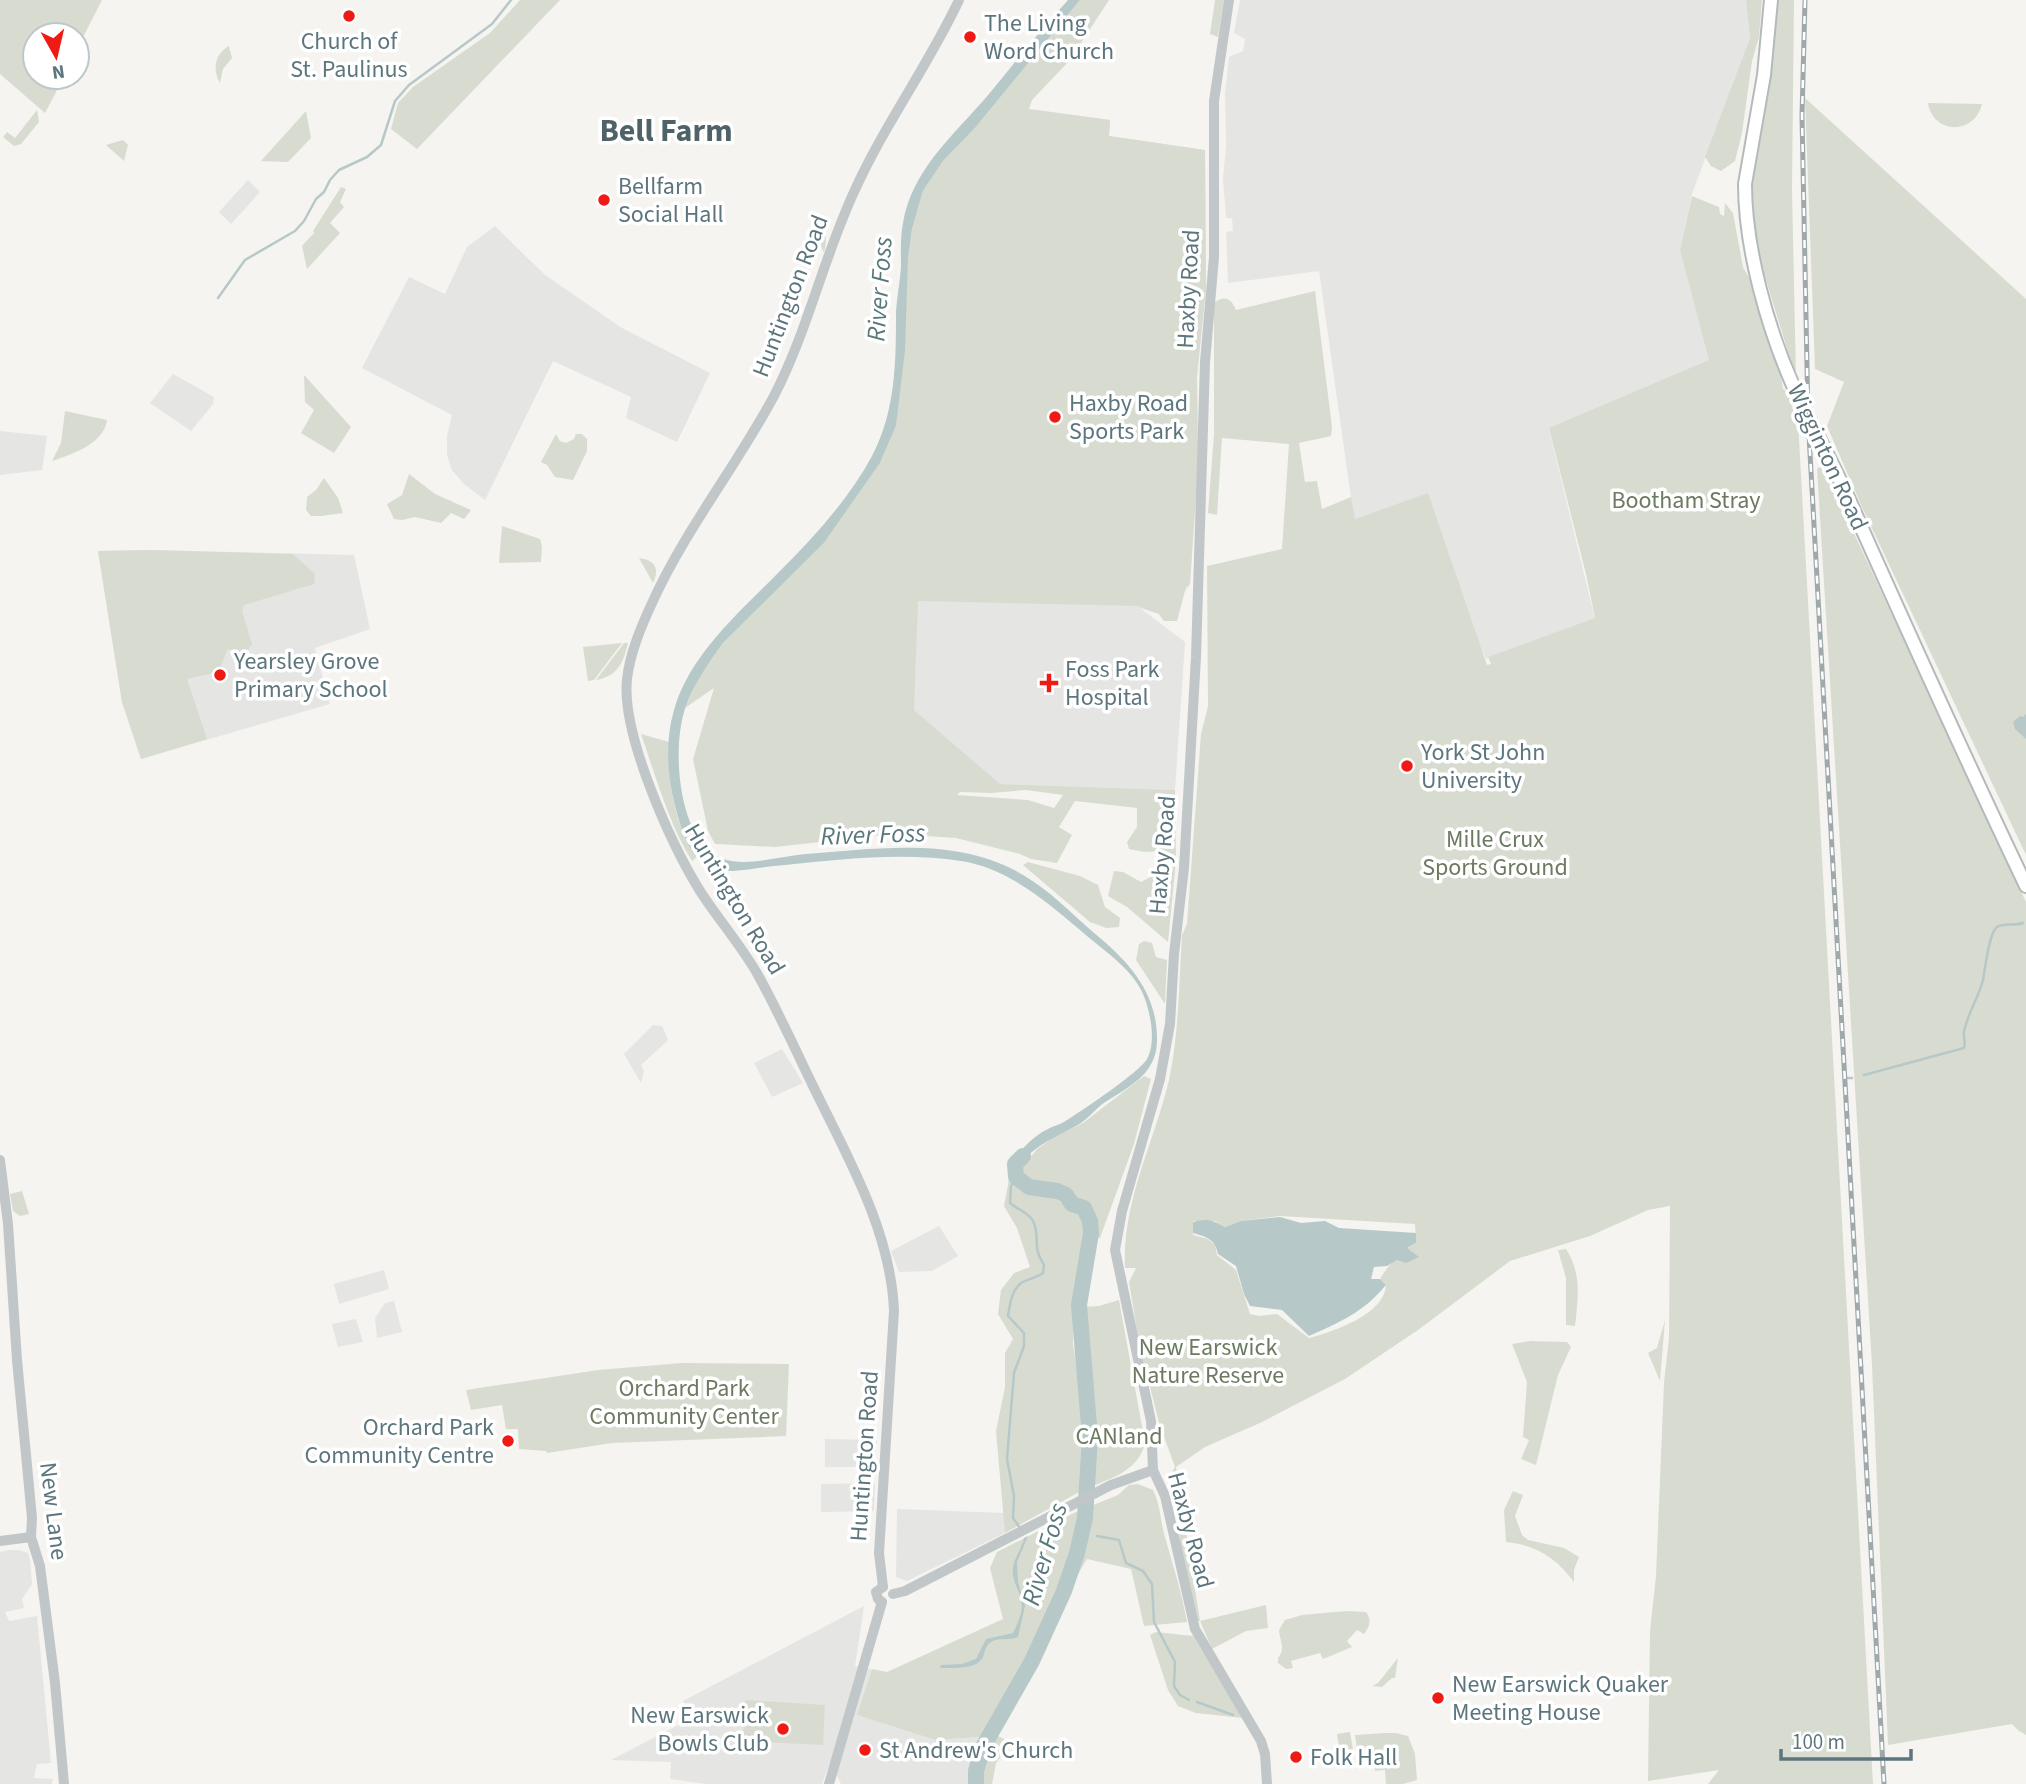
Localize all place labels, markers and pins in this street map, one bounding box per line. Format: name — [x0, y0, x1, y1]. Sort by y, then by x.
place label: The Living Word Church — [984, 6, 1114, 69]
marker: Church of St. Paulinus — [341, 8, 357, 24]
place label: Church of St. Paulinus — [290, 24, 408, 87]
marker: The Living Word Church — [962, 29, 978, 45]
place label: Bellfarm Social Hall — [618, 169, 724, 232]
marker: Bellfarm Social Hall — [596, 192, 612, 208]
place label: Haxby Road Sports Park — [1069, 386, 1188, 449]
marker: Haxby Road Sports Park — [1047, 409, 1063, 425]
place label: Yearsley Grove Primary School — [233, 644, 388, 707]
place label: Foss Park Hospital — [1065, 652, 1159, 715]
marker: Yearsley Grove Primary School — [212, 667, 228, 683]
marker: Foss Park Hospital — [1039, 673, 1059, 693]
place label: York St John University — [1420, 735, 1545, 798]
marker: York St John University — [1399, 758, 1415, 774]
place label: Orchard Park Community Centre — [304, 1410, 494, 1473]
marker: Orchard Park Community Centre — [500, 1433, 516, 1449]
place label: New Earswick Quaker Meeting House — [1452, 1667, 1669, 1730]
marker: New Earswick Quaker Meeting House — [1430, 1690, 1446, 1706]
place label: New Earswick Bowls Club — [630, 1698, 769, 1761]
marker: New Earswick Bowls Club — [775, 1721, 791, 1737]
place label: St Andrew's Church — [879, 1733, 1073, 1768]
place label: Folk Hall — [1310, 1740, 1397, 1775]
marker: St Andrew's Church — [857, 1742, 873, 1758]
marker: Folk Hall — [1288, 1749, 1304, 1765]

